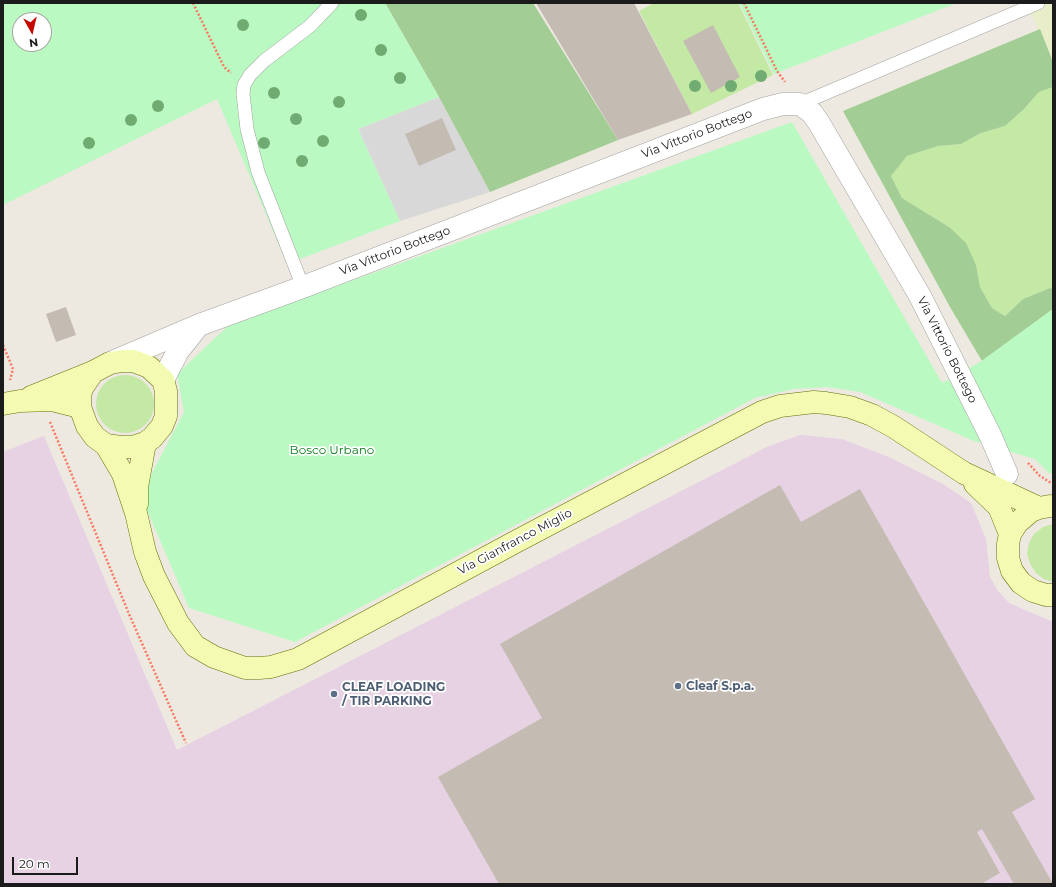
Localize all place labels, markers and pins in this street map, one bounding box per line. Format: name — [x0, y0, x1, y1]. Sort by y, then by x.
place label: Cleaf S.p.a. — [686, 679, 754, 693]
place label: CLEAF LOADING / TIR PARKING — [342, 680, 445, 708]
marker: Cleaf S.p.a. — [673, 681, 683, 691]
marker: CLEAF LOADING / TIR PARKING — [329, 689, 339, 699]

